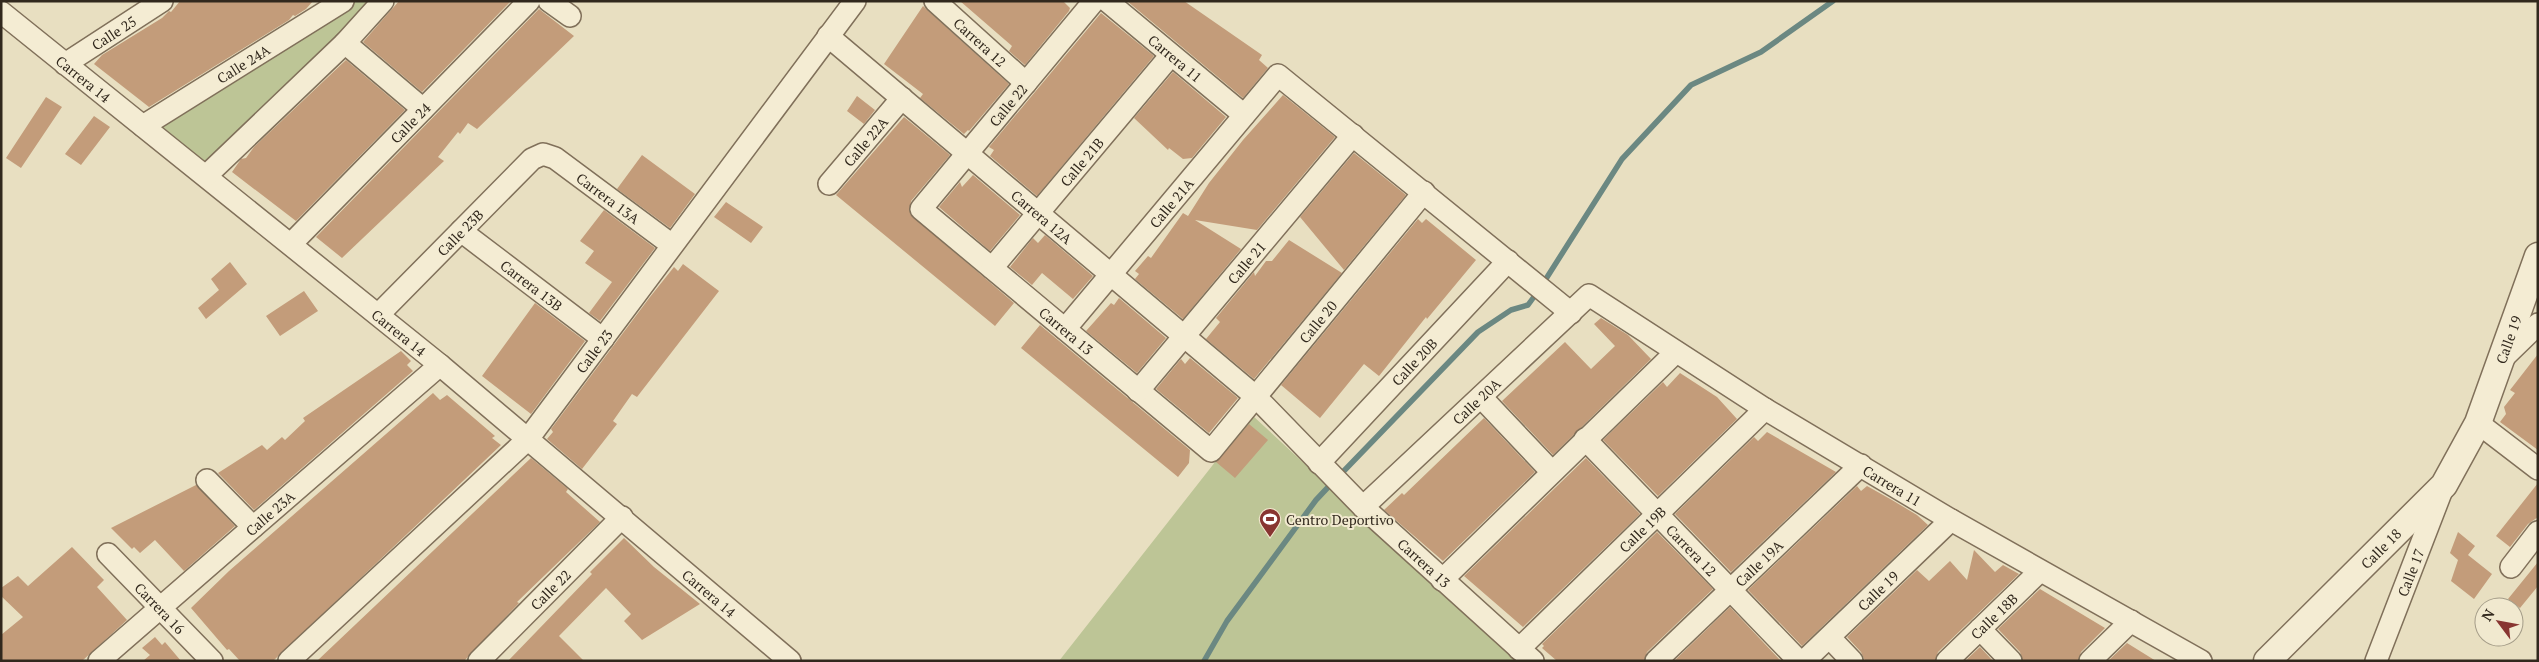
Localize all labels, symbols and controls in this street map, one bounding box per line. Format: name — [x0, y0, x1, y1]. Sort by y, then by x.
street label: Calle 25 — [88, 11, 140, 54]
street label: Carrera 12 — [950, 13, 1011, 71]
street label: Carrera 11 — [1144, 30, 1206, 86]
street label: Calle 24A — [213, 39, 274, 87]
street label: Carrera 14 — [52, 51, 115, 106]
street label: Calle 22 — [985, 80, 1031, 130]
street label: Calle 24 — [386, 98, 435, 147]
street label: Calle 22A — [839, 112, 892, 170]
street label: Calle 21B — [1055, 133, 1108, 190]
street label: Carrera 13A — [573, 168, 644, 228]
street label: Calle 21A — [1145, 173, 1198, 231]
street label: Carrera 12A — [1008, 185, 1077, 248]
street label: Calle 23B — [432, 205, 487, 260]
street label: Calle 21 — [1223, 237, 1269, 288]
street label: Carrera 13B — [497, 255, 567, 315]
street label: Calle 20 — [1294, 296, 1341, 347]
street label: Carrera 13 — [1036, 302, 1097, 358]
street label: Carrera 14 — [368, 305, 431, 360]
street label: Calle 19 — [2491, 313, 2525, 366]
street label: Calle 23 — [571, 325, 616, 377]
street label: Calle 20B — [1387, 334, 1441, 389]
street label: Calle 20A — [1448, 373, 1505, 428]
street label: Carrera 11 — [1860, 460, 1925, 510]
street label: Calle 23A — [241, 486, 299, 540]
street label: Calle 19B — [1615, 502, 1670, 556]
sports icon: Centro Deportivo — [1258, 507, 1282, 538]
place label: Centro Deportivo — [1286, 510, 1394, 529]
street label: Carrera 12 — [1663, 520, 1721, 580]
street label: Calle 18 — [2356, 524, 2405, 573]
street label: Carrera 13 — [1394, 534, 1455, 591]
street label: Calle 19A — [1731, 535, 1787, 590]
street label: Calle 17 — [2392, 546, 2428, 599]
street label: Calle 22 — [526, 565, 575, 614]
street label: Carrera 14 — [678, 565, 741, 621]
street label: Calle 19 — [1853, 566, 1902, 615]
street label: Carrera 16 — [131, 578, 190, 638]
street label: Calle 18B — [1966, 589, 2021, 643]
north arrow — [2474, 597, 2524, 647]
text: N — [2477, 605, 2499, 624]

